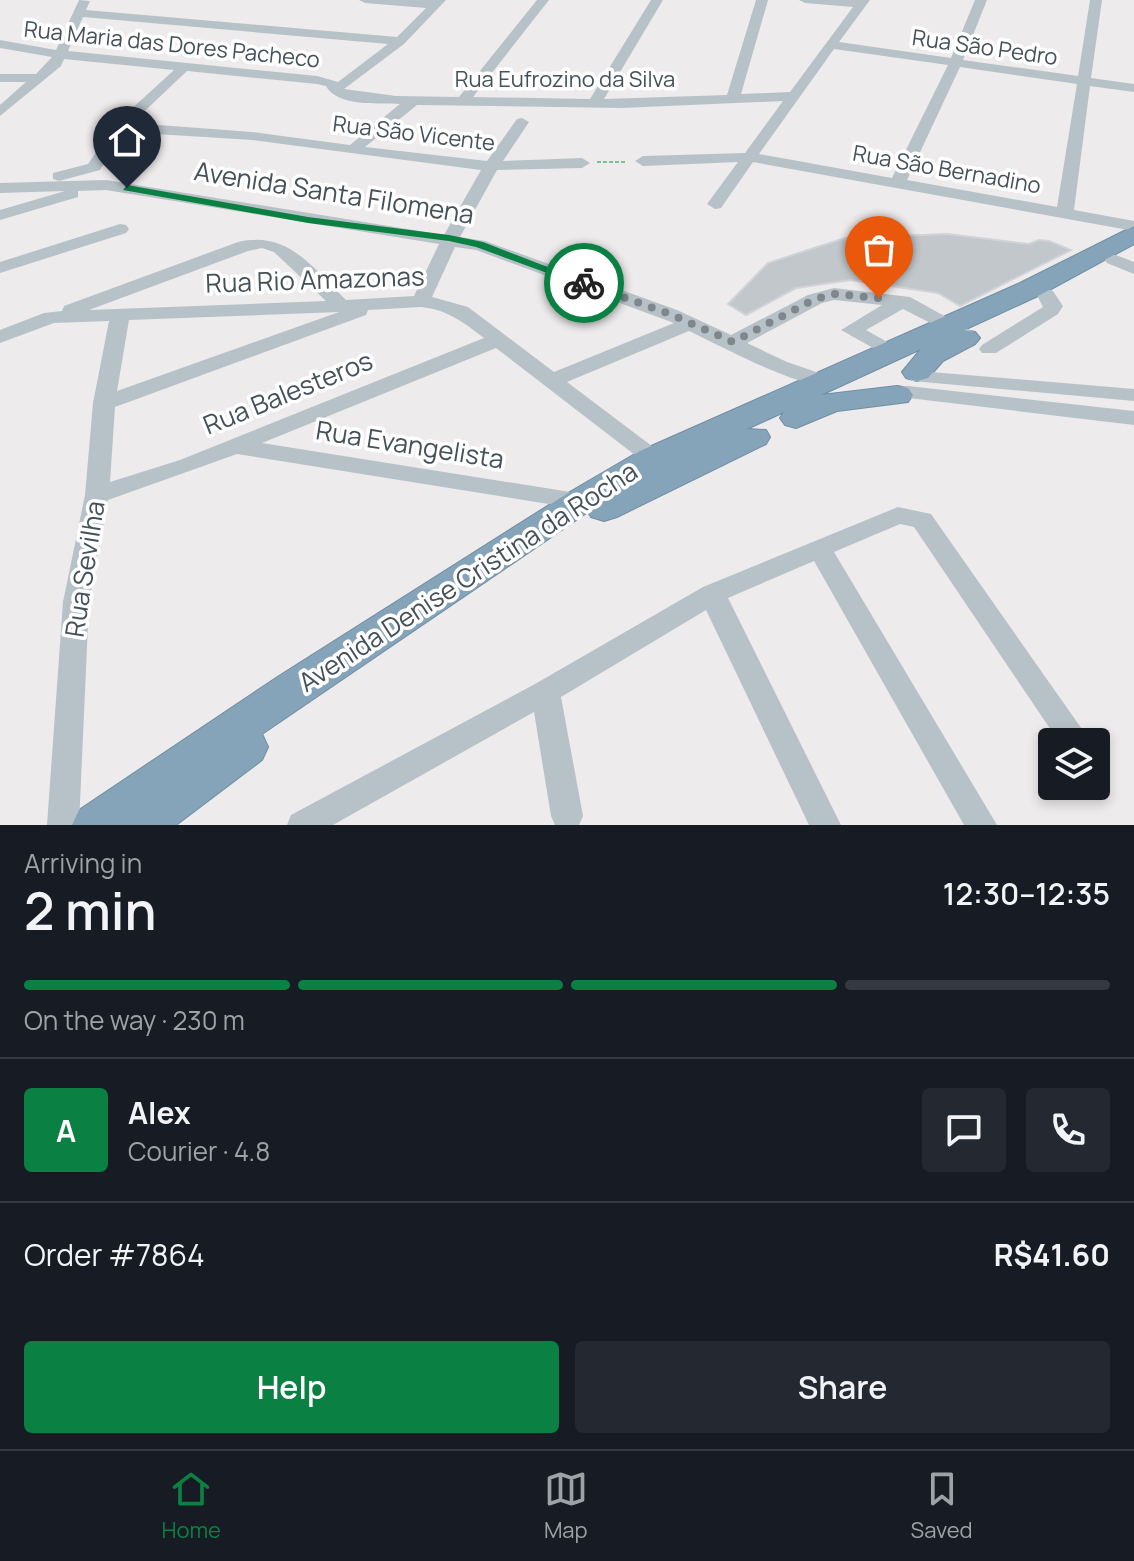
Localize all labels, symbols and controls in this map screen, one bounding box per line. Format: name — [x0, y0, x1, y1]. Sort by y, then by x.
street label: Rua Maria das Dores Pacheco — [23, 14, 321, 74]
street label: Rua São Pedro — [910, 22, 1060, 72]
street label: Rua Eufrozino da Silva — [455, 64, 675, 94]
pin — [93, 106, 161, 188]
street label: Rua São Vicente — [331, 108, 497, 158]
icon: home — [105, 118, 149, 162]
street label: Rua São Bernadino — [851, 138, 1043, 200]
street label: Avenida Santa Filomena — [192, 152, 477, 232]
pin — [845, 216, 913, 298]
icon: bag — [857, 228, 901, 272]
courier — [544, 243, 624, 323]
street label: Rua Rio Amazonas — [205, 257, 425, 301]
icon: bike — [562, 261, 606, 305]
street label: Rua Balesteros — [197, 342, 378, 442]
street label: Rua Evangelista — [314, 411, 507, 477]
street label: Avenida Denise Cristina da Rocha — [291, 453, 644, 700]
street label: Rua Sevilha — [55, 498, 113, 640]
map controls — [1038, 728, 1110, 800]
button: layers — [1038, 728, 1110, 800]
text: Arriving in — [24, 845, 142, 881]
text: 12:30–12:35 — [943, 873, 1110, 914]
text: 2 min — [24, 875, 157, 946]
text: On the way · 230 m — [24, 1002, 245, 1038]
button: chat — [922, 1088, 1006, 1172]
button: phone — [1026, 1088, 1110, 1172]
text: Alex — [128, 1092, 191, 1133]
text: A — [56, 1110, 76, 1151]
text: Courier · 4.8 — [128, 1133, 270, 1169]
text: Order #7864 — [24, 1234, 205, 1275]
text: R$41.60 — [994, 1234, 1110, 1275]
button: Help — [24, 1341, 559, 1433]
button: Share — [575, 1341, 1110, 1433]
tab: Home — [161, 1467, 221, 1545]
tab: Map — [544, 1467, 588, 1545]
tab: Saved — [911, 1467, 973, 1545]

